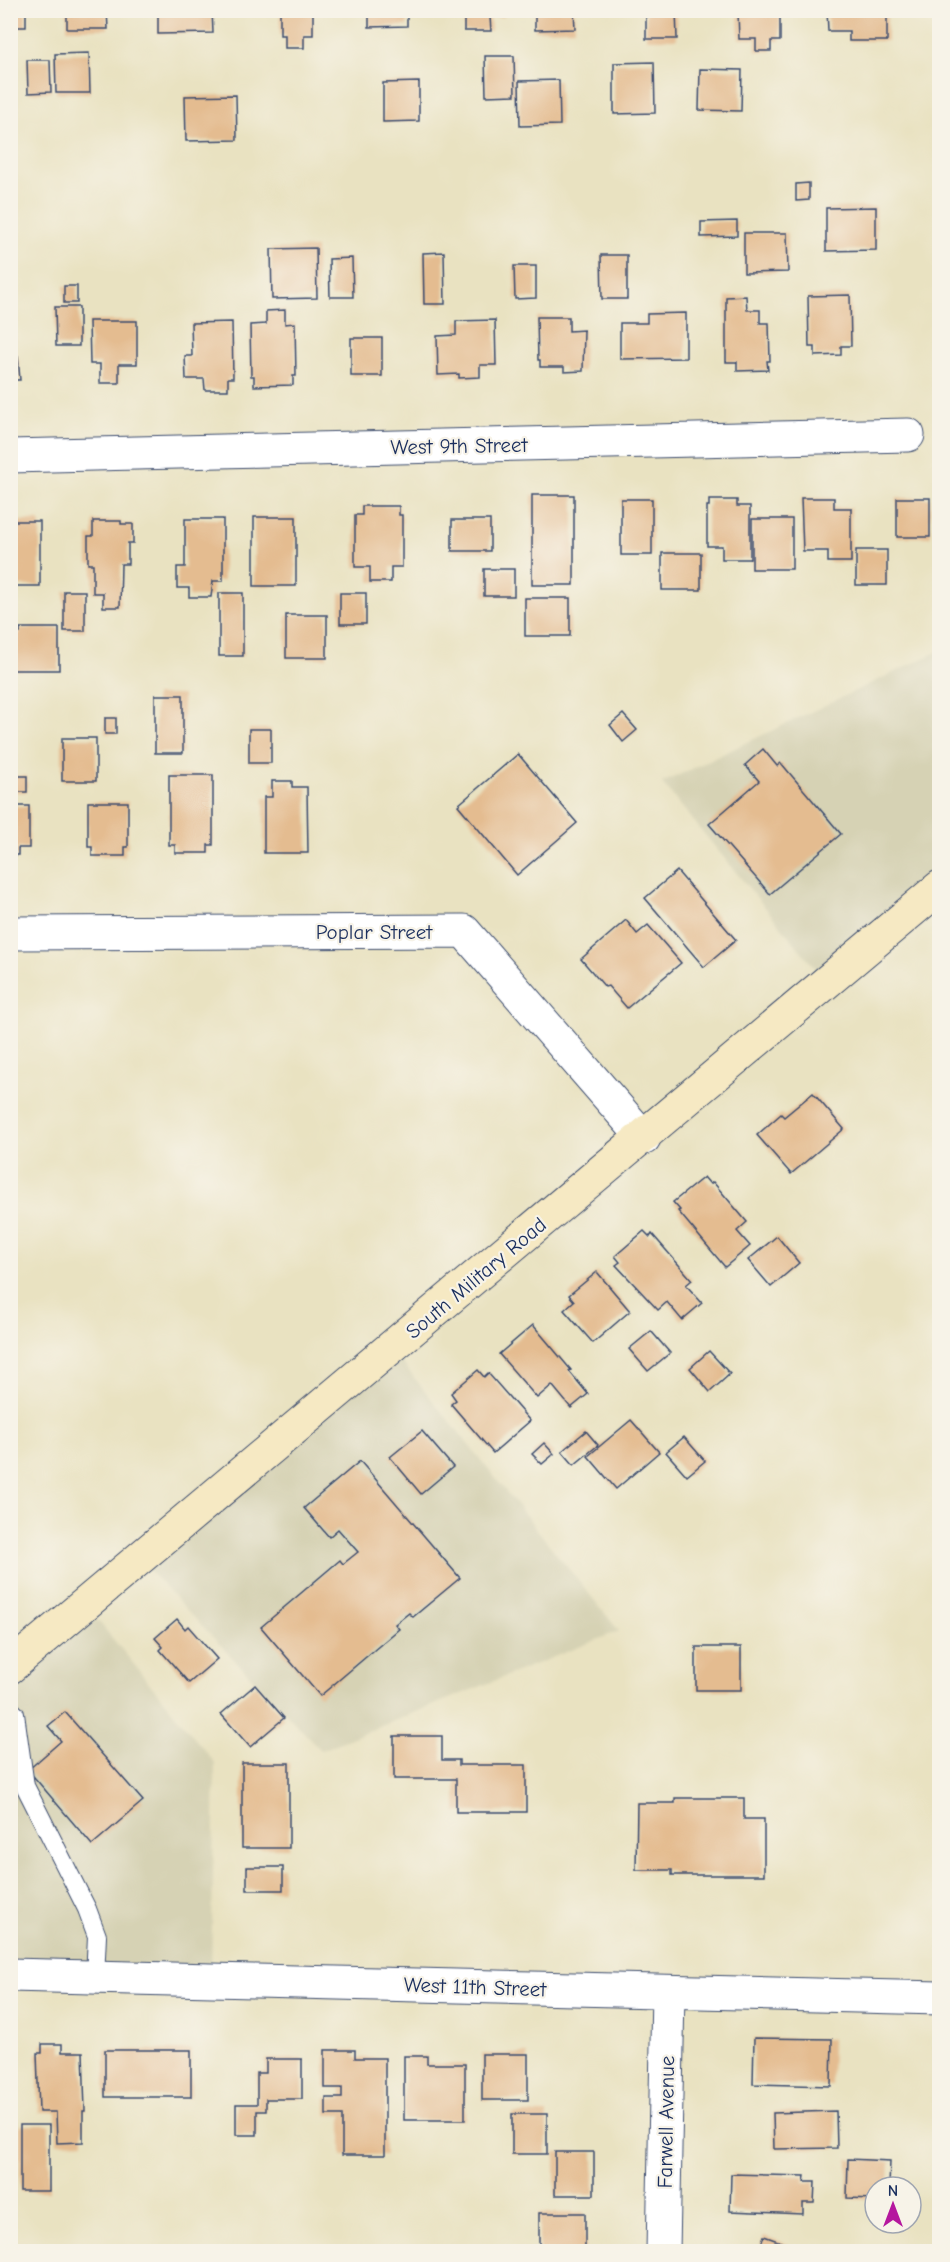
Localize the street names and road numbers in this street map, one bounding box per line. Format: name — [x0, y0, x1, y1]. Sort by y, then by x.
street label: West 9th Street — [390, 433, 529, 459]
street label: Poplar Street — [316, 920, 433, 944]
street label: South Military Road — [401, 1212, 551, 1344]
street label: West 11th Street — [403, 1973, 548, 2002]
street label: Farwell Avenue — [653, 2055, 679, 2189]

